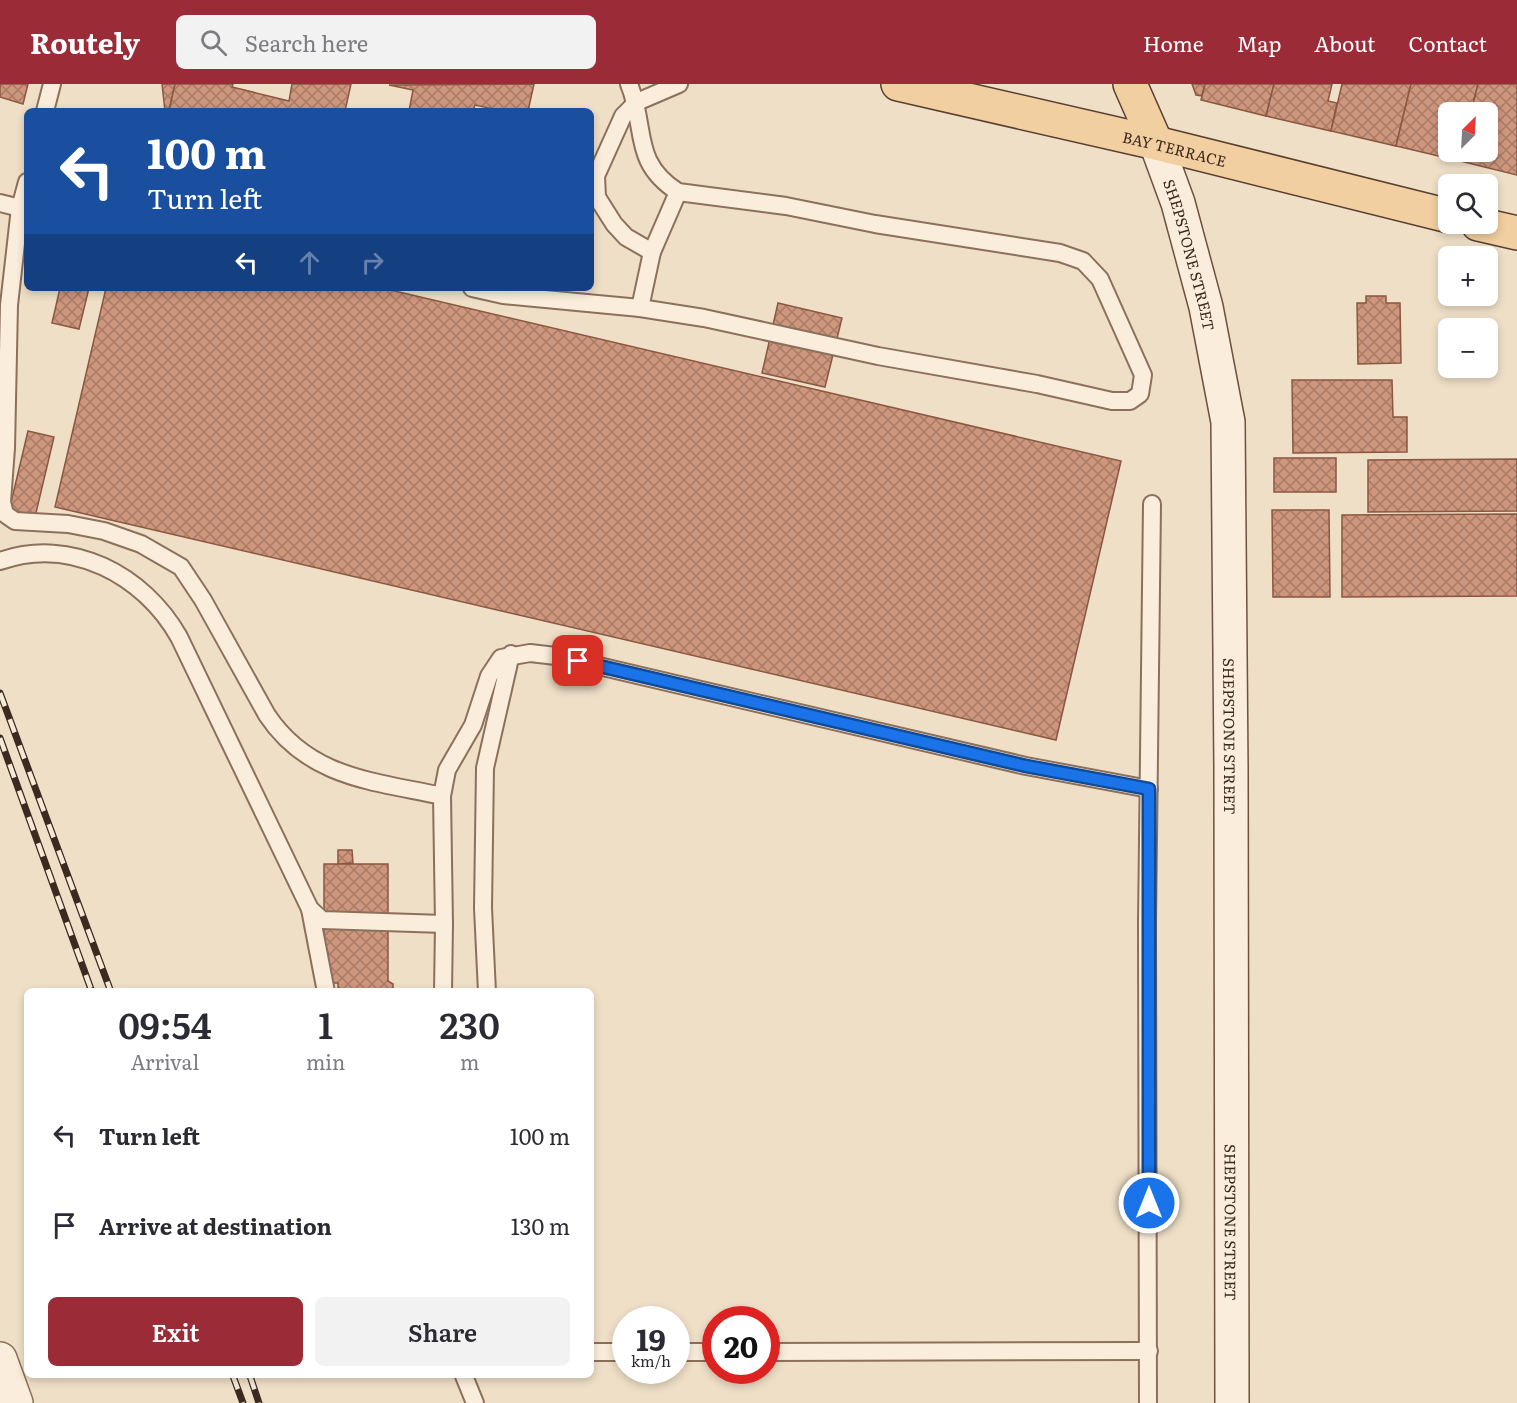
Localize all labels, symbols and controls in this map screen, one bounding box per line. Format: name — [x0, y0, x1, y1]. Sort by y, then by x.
search box — [176, 15, 596, 69]
text: Routely — [30, 21, 140, 63]
icon: search — [197, 26, 230, 59]
text: Search here — [245, 26, 368, 59]
text: Home — [1143, 27, 1204, 58]
text: Map — [1237, 27, 1281, 58]
text: About — [1314, 27, 1376, 58]
text: Contact — [1409, 27, 1487, 58]
north arrow — [1438, 102, 1498, 162]
map controls — [1438, 102, 1498, 378]
text: 100 m — [147, 120, 266, 182]
street label: BAY TERRACE — [1121, 124, 1229, 172]
icon: left — [48, 132, 126, 210]
button: search — [1438, 174, 1498, 234]
street label: SHEPSTONE STREET — [1159, 175, 1222, 332]
text: Turn left — [147, 177, 262, 217]
icon: left — [230, 246, 263, 279]
icon: ahead — [293, 246, 326, 279]
icon: right — [356, 246, 389, 279]
button: + — [1438, 246, 1498, 306]
button: − — [1438, 318, 1498, 378]
pin — [552, 635, 603, 686]
icon: arrive — [561, 644, 594, 677]
street label: SHEPSTONE STREET — [1219, 658, 1243, 815]
text: 09:54 — [118, 997, 212, 1050]
text: 1 — [318, 997, 333, 1050]
text: 230 — [439, 997, 500, 1050]
text: Arrival — [131, 1046, 199, 1076]
text: min — [306, 1046, 345, 1076]
text: m — [460, 1046, 479, 1076]
icon: left — [48, 1119, 81, 1152]
text: Turn left — [99, 1119, 200, 1152]
text: 100 m — [510, 1119, 570, 1152]
street label: SHEPSTONE STREET — [1220, 1144, 1243, 1301]
position arrow — [1117, 1171, 1181, 1235]
icon: arrive — [48, 1209, 81, 1242]
text: Arrive at destination — [99, 1209, 332, 1242]
text: 130 m — [511, 1209, 570, 1242]
button: Exit — [48, 1297, 303, 1366]
button: Share — [315, 1297, 570, 1366]
speed limit sign: 20 — [702, 1306, 780, 1384]
text: 19 — [636, 1316, 666, 1360]
text: km/h — [631, 1349, 671, 1372]

